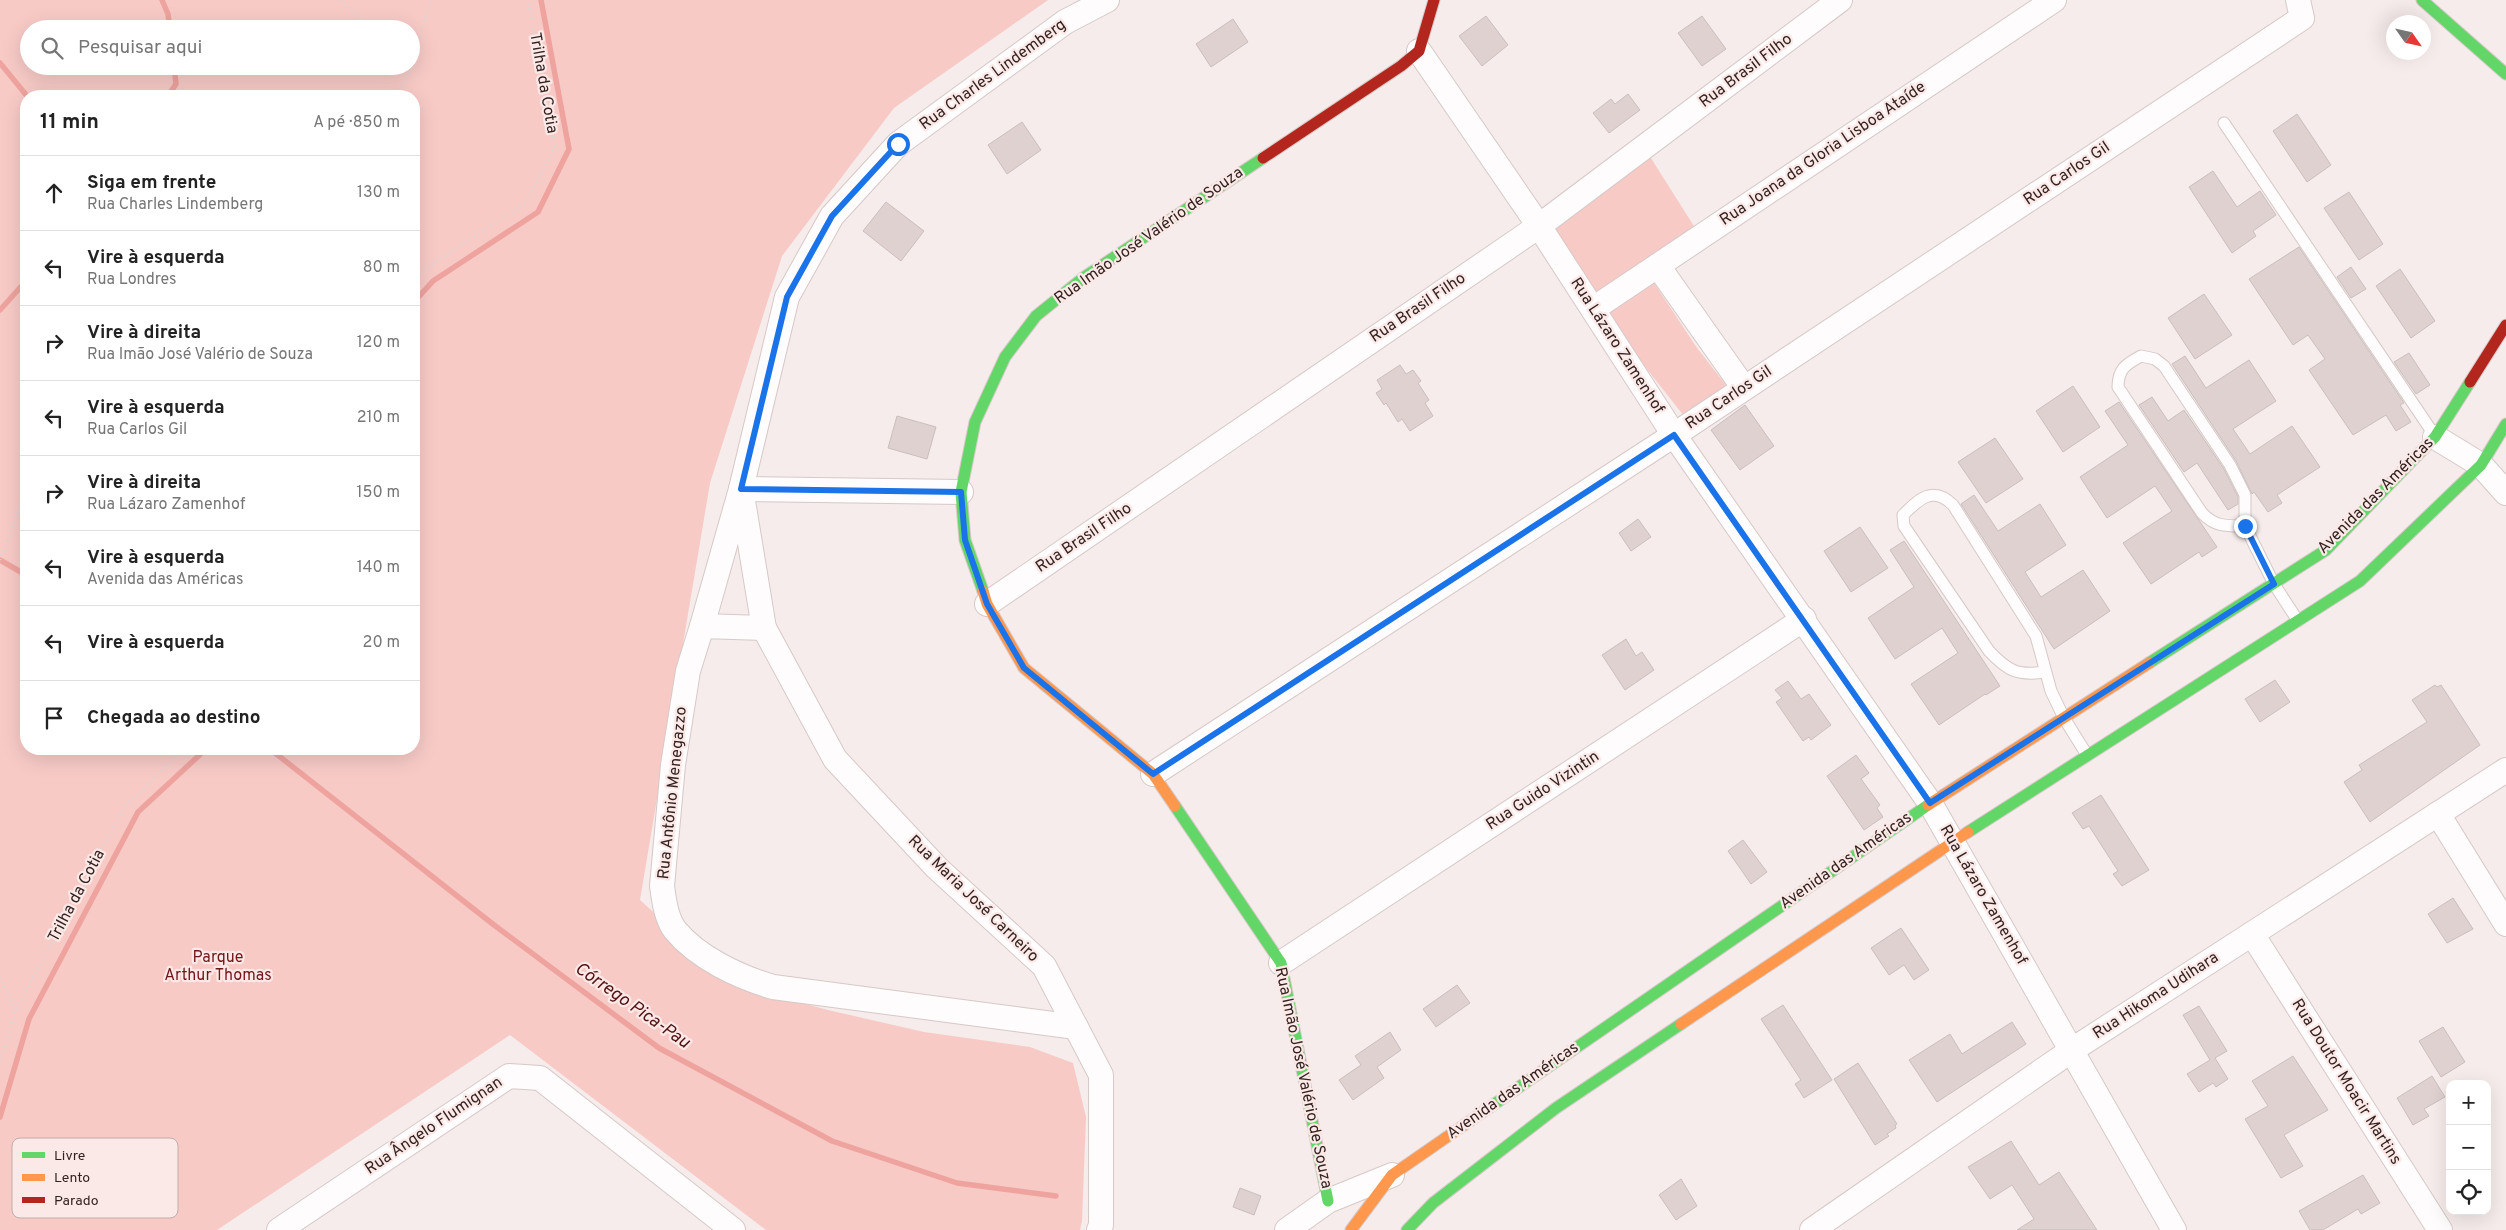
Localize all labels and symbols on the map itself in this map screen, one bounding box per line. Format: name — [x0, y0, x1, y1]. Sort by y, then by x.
street label: Rua Charles Lindemberg — [916, 15, 1070, 135]
north arrow — [2386, 15, 2431, 60]
street label: Rua Brasil Filho — [1695, 29, 1797, 113]
street label: Trilha da Cotia — [524, 31, 562, 135]
street label: Rua Joana da Gloria Lisboa Ataíde — [1716, 77, 1930, 231]
route start — [887, 133, 910, 156]
street label: Rua Carlos Gil — [2020, 138, 2114, 210]
street label: Rua Imão José Valério de Souza — [1051, 163, 1247, 309]
street label: Rua Brasil Filho — [1366, 269, 1470, 347]
street label: Rua Lázaro Zamenhof — [1566, 274, 1669, 418]
street label: Rua Carlos Gil — [1682, 362, 1776, 434]
street label: Avenida das Américas — [2314, 434, 2438, 558]
street label: Rua Brasil Filho — [1032, 499, 1136, 577]
route end — [2234, 515, 2257, 538]
street label: Rua Antônio Menegazzo — [654, 706, 692, 880]
street label: Rua Guido Vizintin — [1483, 747, 1603, 835]
street label: Avenida das Américas — [1776, 808, 1916, 914]
street label: Rua Lázaro Zamenhof — [1935, 821, 2032, 969]
street label: Rua Maria José Carneiro — [903, 831, 1043, 967]
street label: Trilha da Cotia — [44, 846, 110, 946]
park label: Parque Arthur Thomas — [164, 948, 272, 986]
street label: Rua Hikoma Udihara — [2089, 948, 2223, 1044]
water label: Córrego Pica-Pau — [570, 958, 694, 1054]
street label: Rua Imão José Valério de Souza — [1270, 965, 1336, 1191]
street label: Rua Doutor Moacir Martins — [2287, 995, 2405, 1169]
street label: Avenida das Américas — [1443, 1038, 1583, 1144]
street label: Rua Ângelo Flumignan — [360, 1071, 506, 1179]
legend — [12, 1138, 178, 1218]
text: Livre — [54, 1148, 85, 1165]
text: Lento — [54, 1170, 90, 1187]
text: Parado — [54, 1193, 99, 1210]

